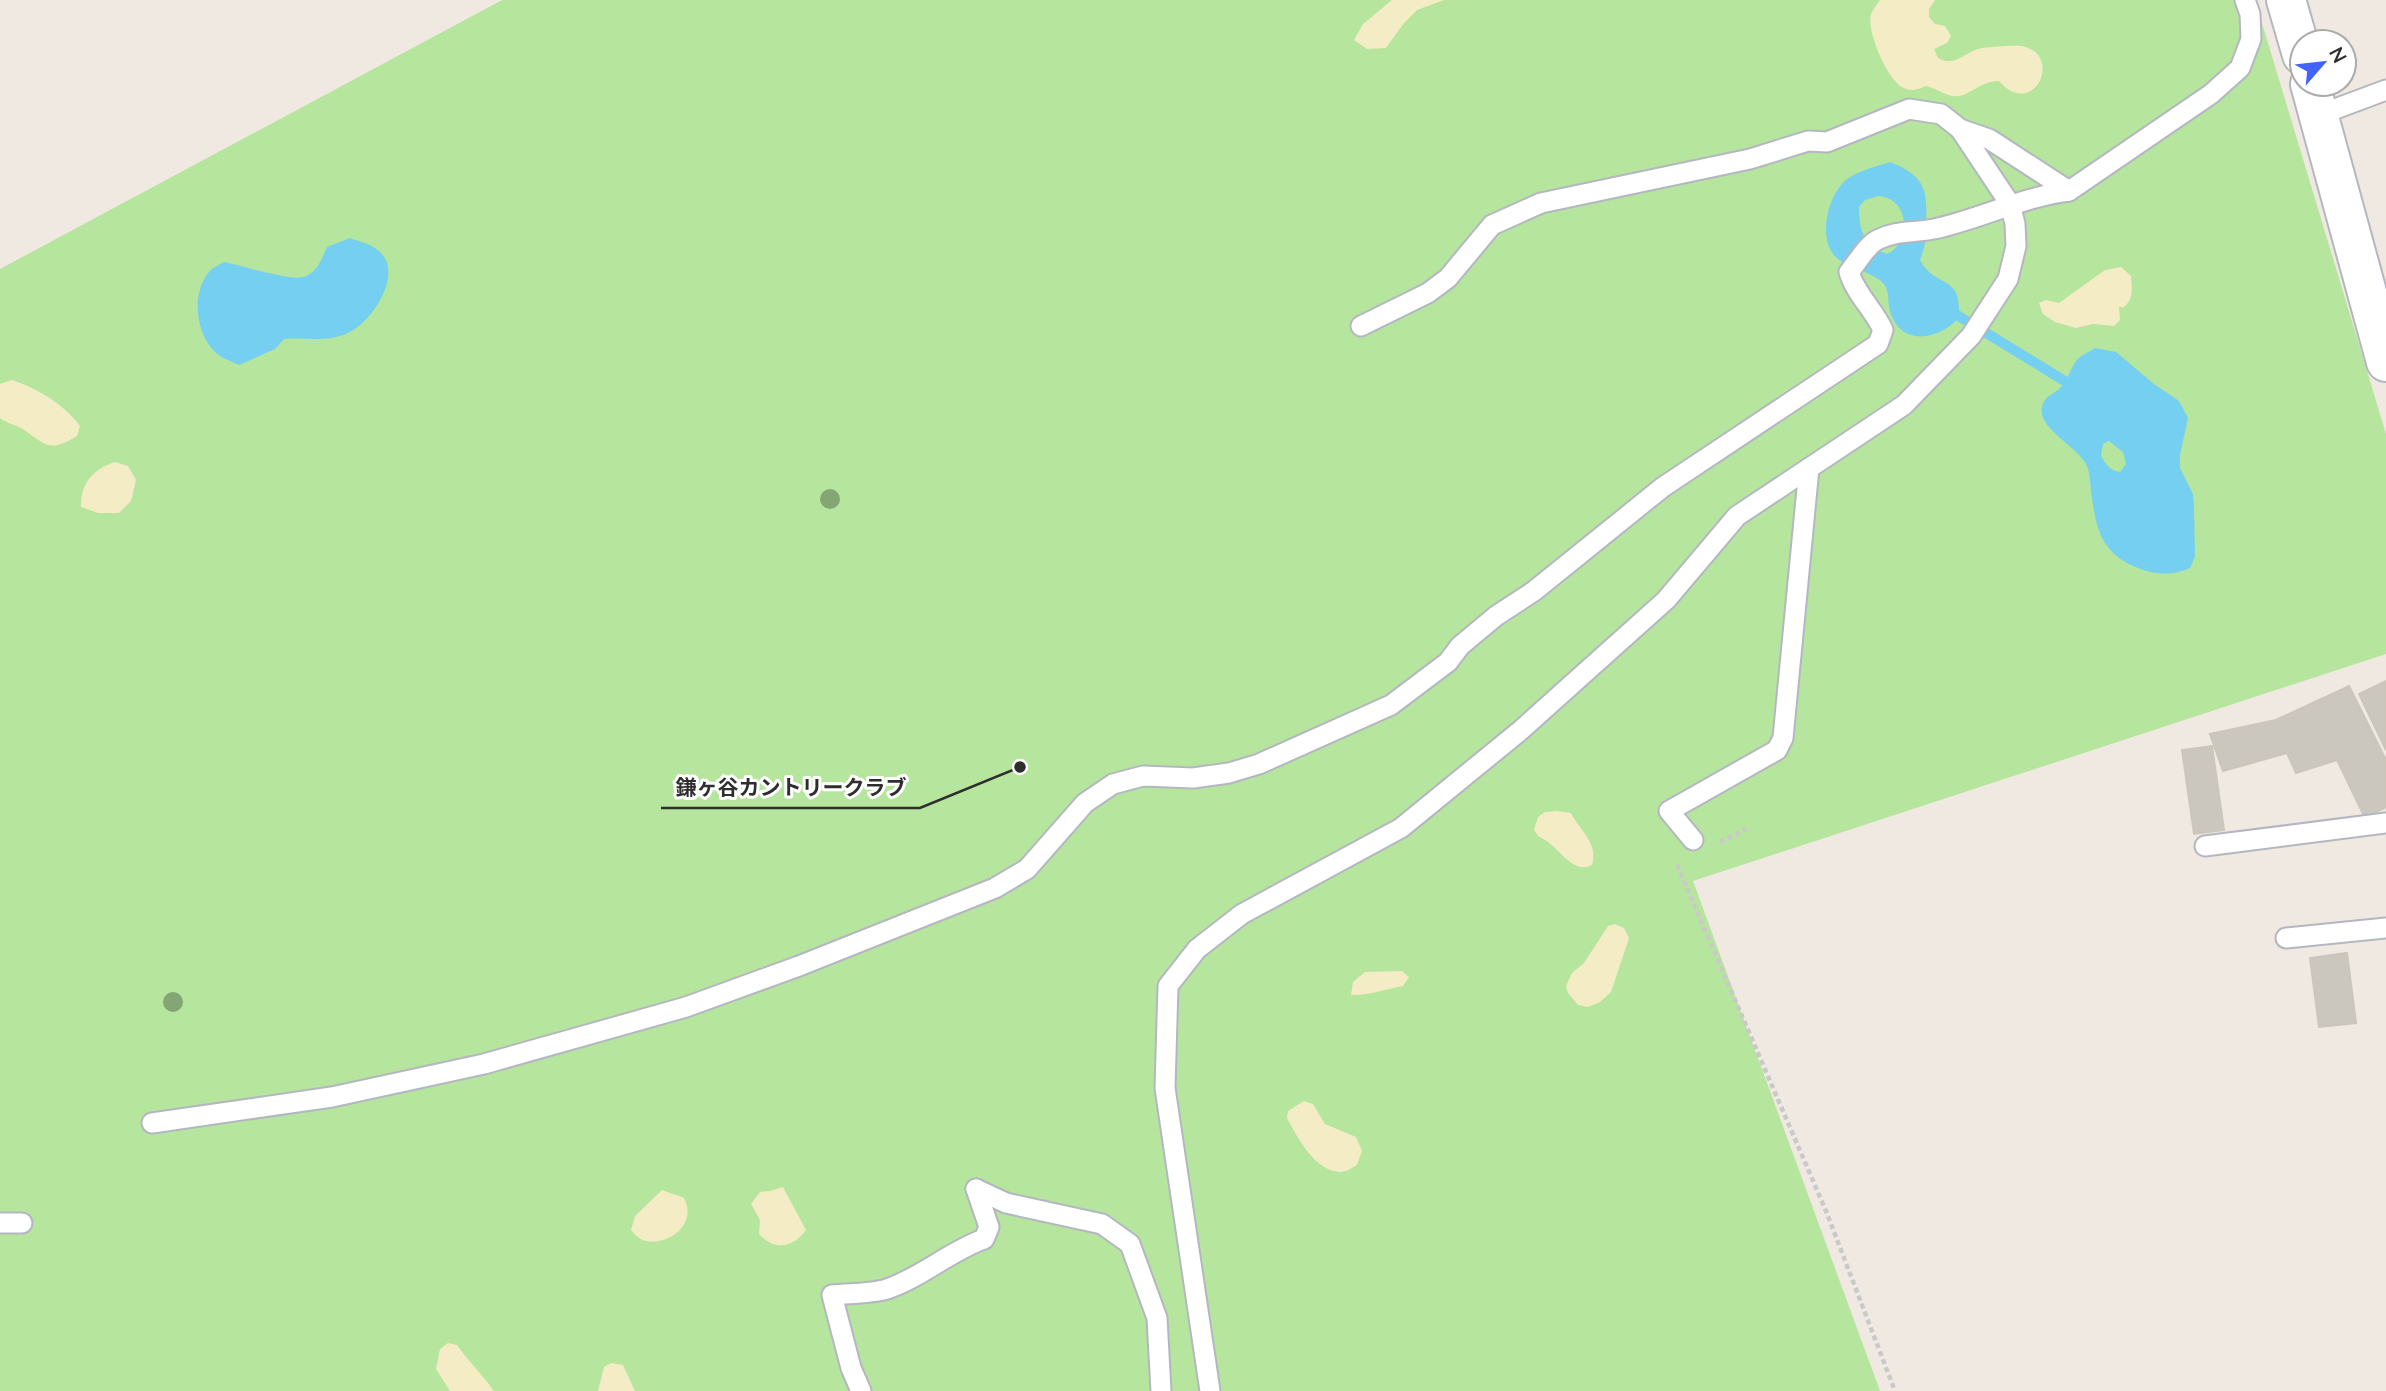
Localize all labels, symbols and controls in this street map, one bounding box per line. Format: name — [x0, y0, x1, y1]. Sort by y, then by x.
north arrow — [2288, 28, 2358, 98]
text: N — [2325, 43, 2352, 67]
callout: 鎌ヶ谷カントリークラブ — [661, 766, 920, 808]
text: 鎌ヶ谷カントリークラブ — [676, 774, 907, 799]

